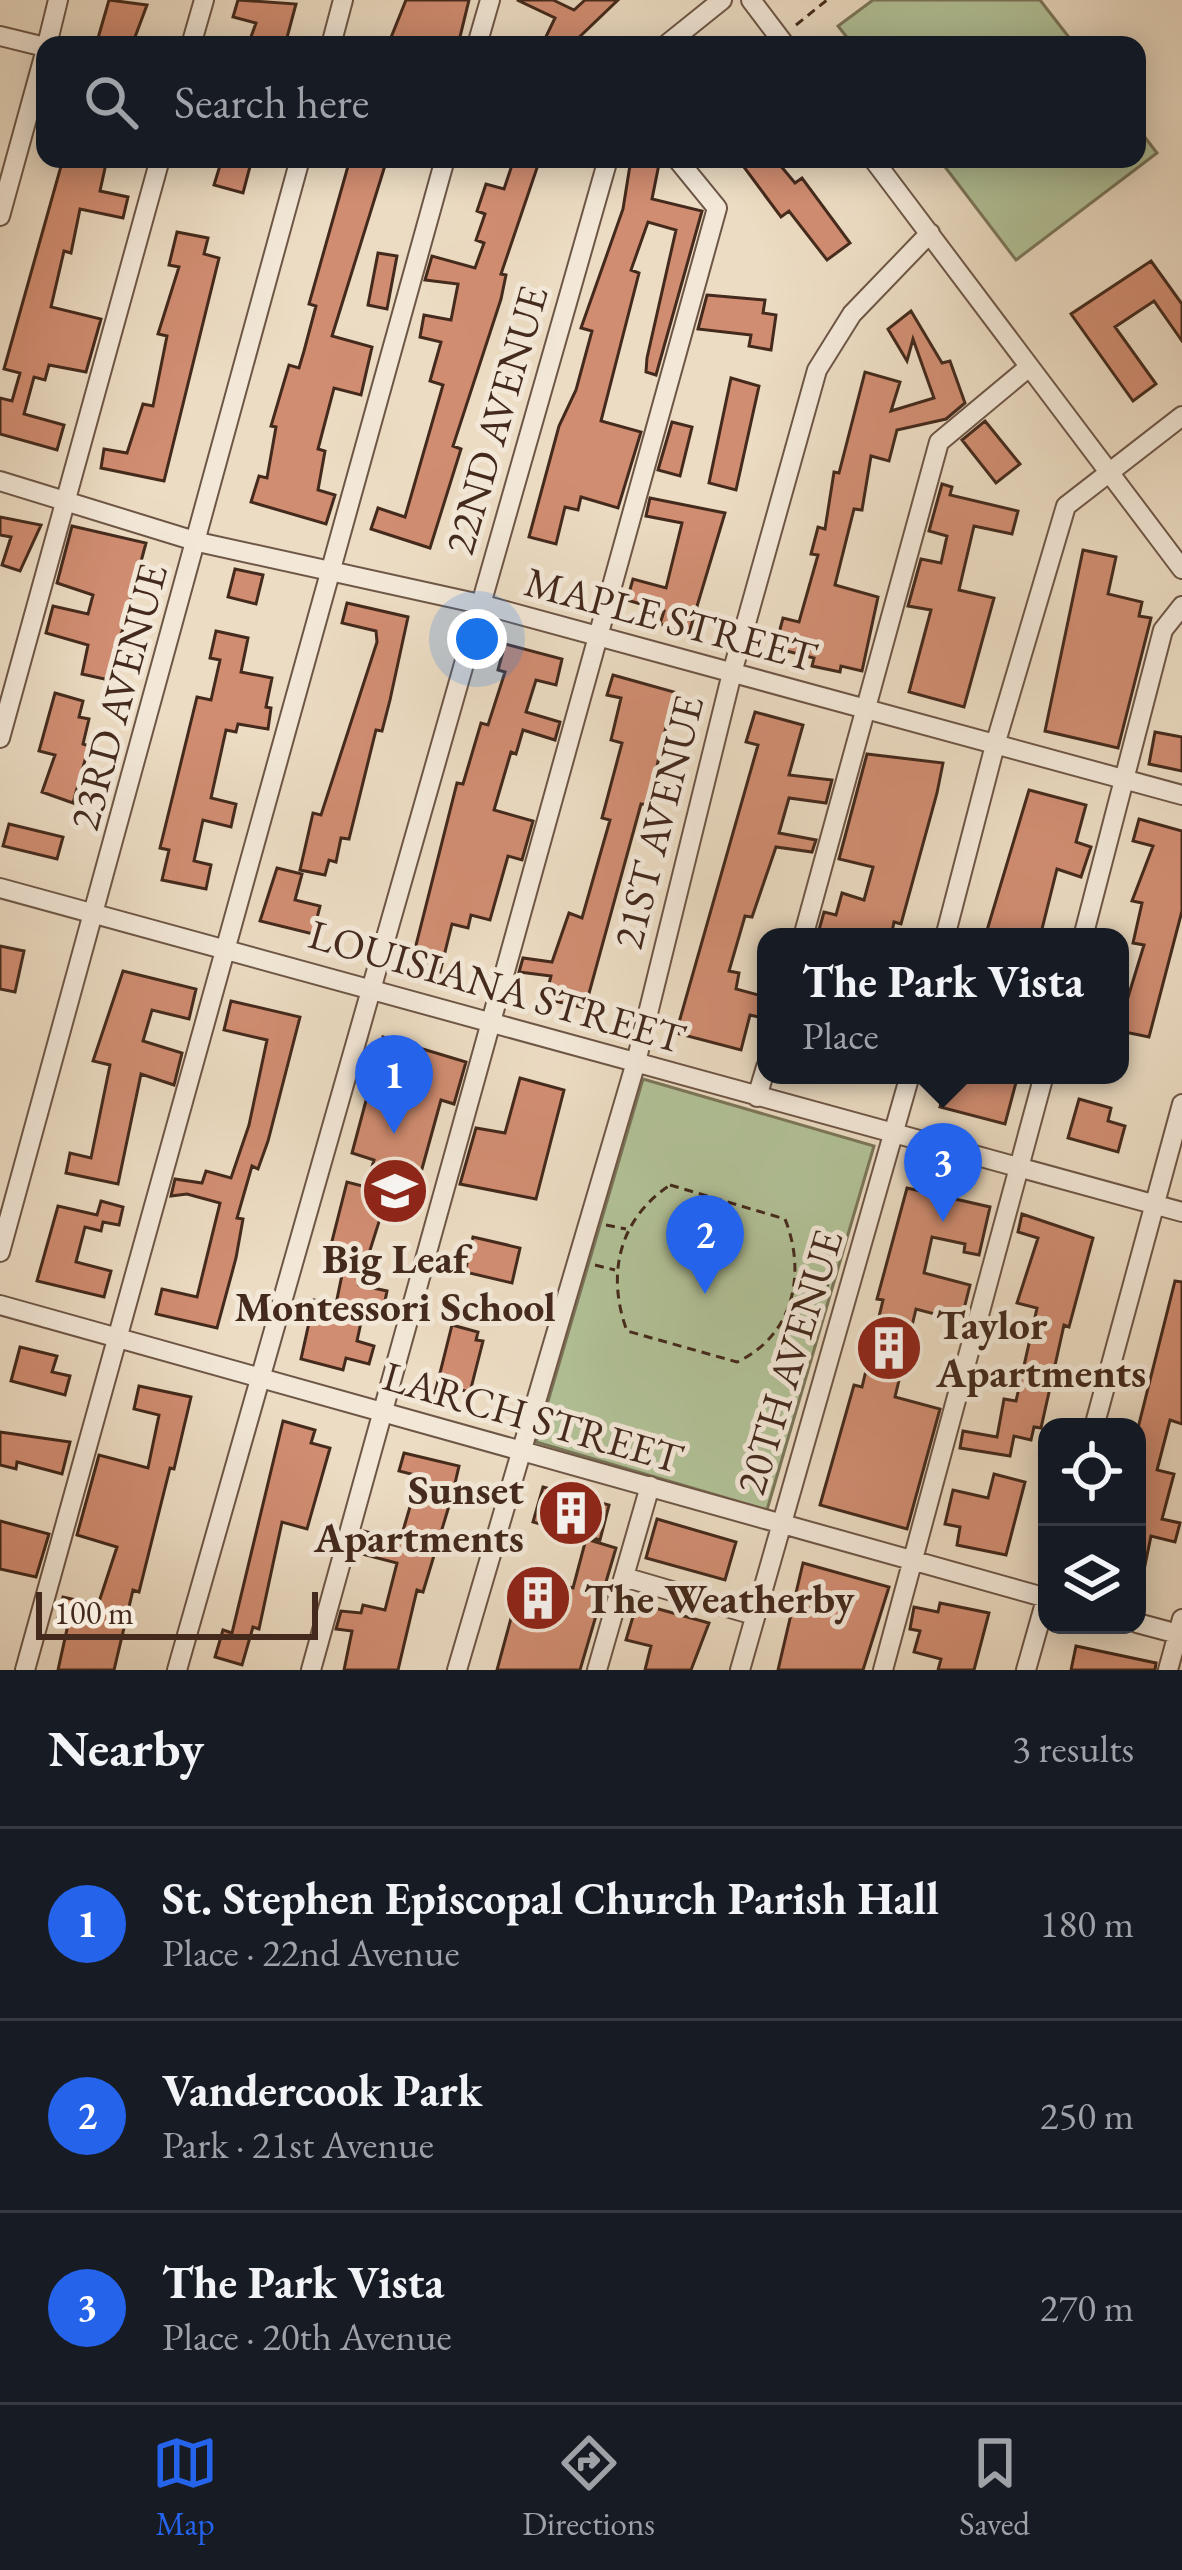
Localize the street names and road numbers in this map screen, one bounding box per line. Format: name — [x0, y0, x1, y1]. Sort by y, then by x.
street label: 22ND AVENUE — [431, 279, 561, 561]
street label: MAPLE STREET — [519, 554, 824, 685]
street label: 23RD AVENUE — [56, 558, 180, 836]
street label: 21ST AVENUE — [600, 689, 716, 955]
street label: LOUISIANA STREET — [303, 906, 692, 1066]
street label: 20TH AVENUE — [723, 1223, 855, 1501]
street label: LARCH STREET — [377, 1348, 690, 1486]

